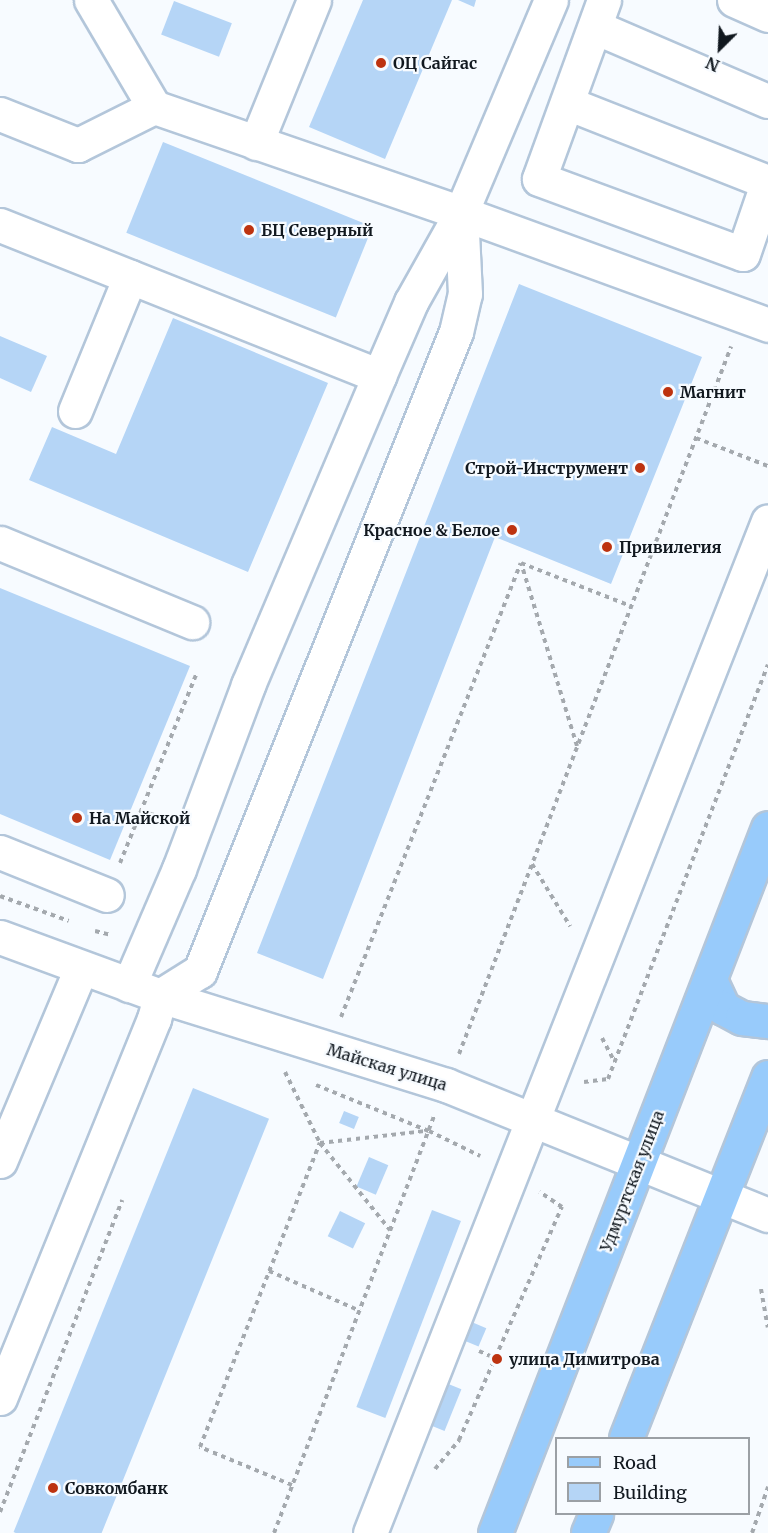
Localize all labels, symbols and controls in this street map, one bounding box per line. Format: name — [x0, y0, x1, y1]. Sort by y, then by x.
north arrow — [690, 18, 750, 78]
place label: ОЦ Сайгас — [393, 53, 477, 73]
text: N — [703, 53, 723, 76]
marker: ОЦ Сайгас — [374, 56, 388, 70]
place label: БЦ Северный — [261, 220, 373, 240]
marker: БЦ Северный — [242, 223, 256, 237]
place label: Магнит — [680, 382, 746, 402]
marker: Магнит — [661, 385, 675, 399]
place label: Строй-Инструмент — [465, 458, 628, 478]
marker: Строй-Инструмент — [633, 461, 647, 475]
place label: Красное & Белое — [363, 520, 500, 540]
marker: Красное & Белое — [505, 523, 519, 537]
place label: Привилегия — [619, 537, 722, 557]
marker: Привилегия — [600, 540, 614, 554]
place label: На Майской — [89, 808, 190, 828]
marker: На Майской — [70, 811, 84, 825]
street label: Майская улица — [325, 1040, 449, 1094]
street label: Удмуртская улица — [596, 1108, 668, 1254]
place label: улица Димитрова — [509, 1349, 660, 1369]
marker: улица Димитрова — [490, 1352, 504, 1366]
legend — [555, 1437, 750, 1515]
text: Road — [613, 1451, 657, 1474]
place label: Совкомбанк — [65, 1478, 168, 1498]
marker: Совкомбанк — [46, 1481, 60, 1495]
text: Building — [613, 1481, 687, 1504]

